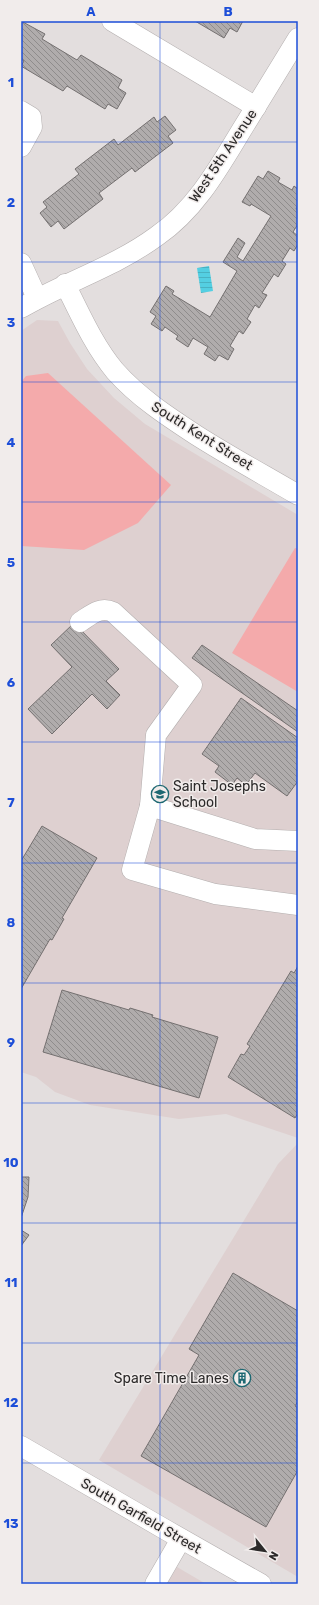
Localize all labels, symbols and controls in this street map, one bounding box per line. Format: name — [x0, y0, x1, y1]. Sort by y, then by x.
text: A — [86, 4, 96, 19]
text: B — [223, 4, 233, 19]
text: 1 — [8, 75, 14, 90]
street label: West 5th Avenue — [185, 106, 261, 206]
text: 2 — [7, 195, 15, 210]
text: 3 — [7, 315, 16, 330]
street label: South Kent Street — [148, 398, 256, 474]
text: 4 — [7, 435, 16, 450]
text: 5 — [7, 555, 15, 570]
text: 6 — [7, 675, 16, 690]
place label: Saint Josephs School — [173, 778, 266, 811]
school or university icon: Saint Josephs School — [150, 784, 170, 804]
text: 7 — [7, 795, 15, 810]
text: 8 — [7, 915, 16, 930]
text: 9 — [7, 1035, 15, 1050]
text: 10 — [3, 1155, 19, 1170]
text: 11 — [5, 1275, 17, 1290]
building icon: Spare Time Lanes — [232, 1368, 252, 1388]
place label: Spare Time Lanes — [114, 1370, 229, 1387]
text: 12 — [4, 1395, 18, 1410]
street label: South Garfield Street — [78, 1475, 205, 1558]
text: 13 — [3, 1516, 19, 1531]
north arrow — [245, 1531, 285, 1571]
text: N — [266, 1549, 281, 1562]

